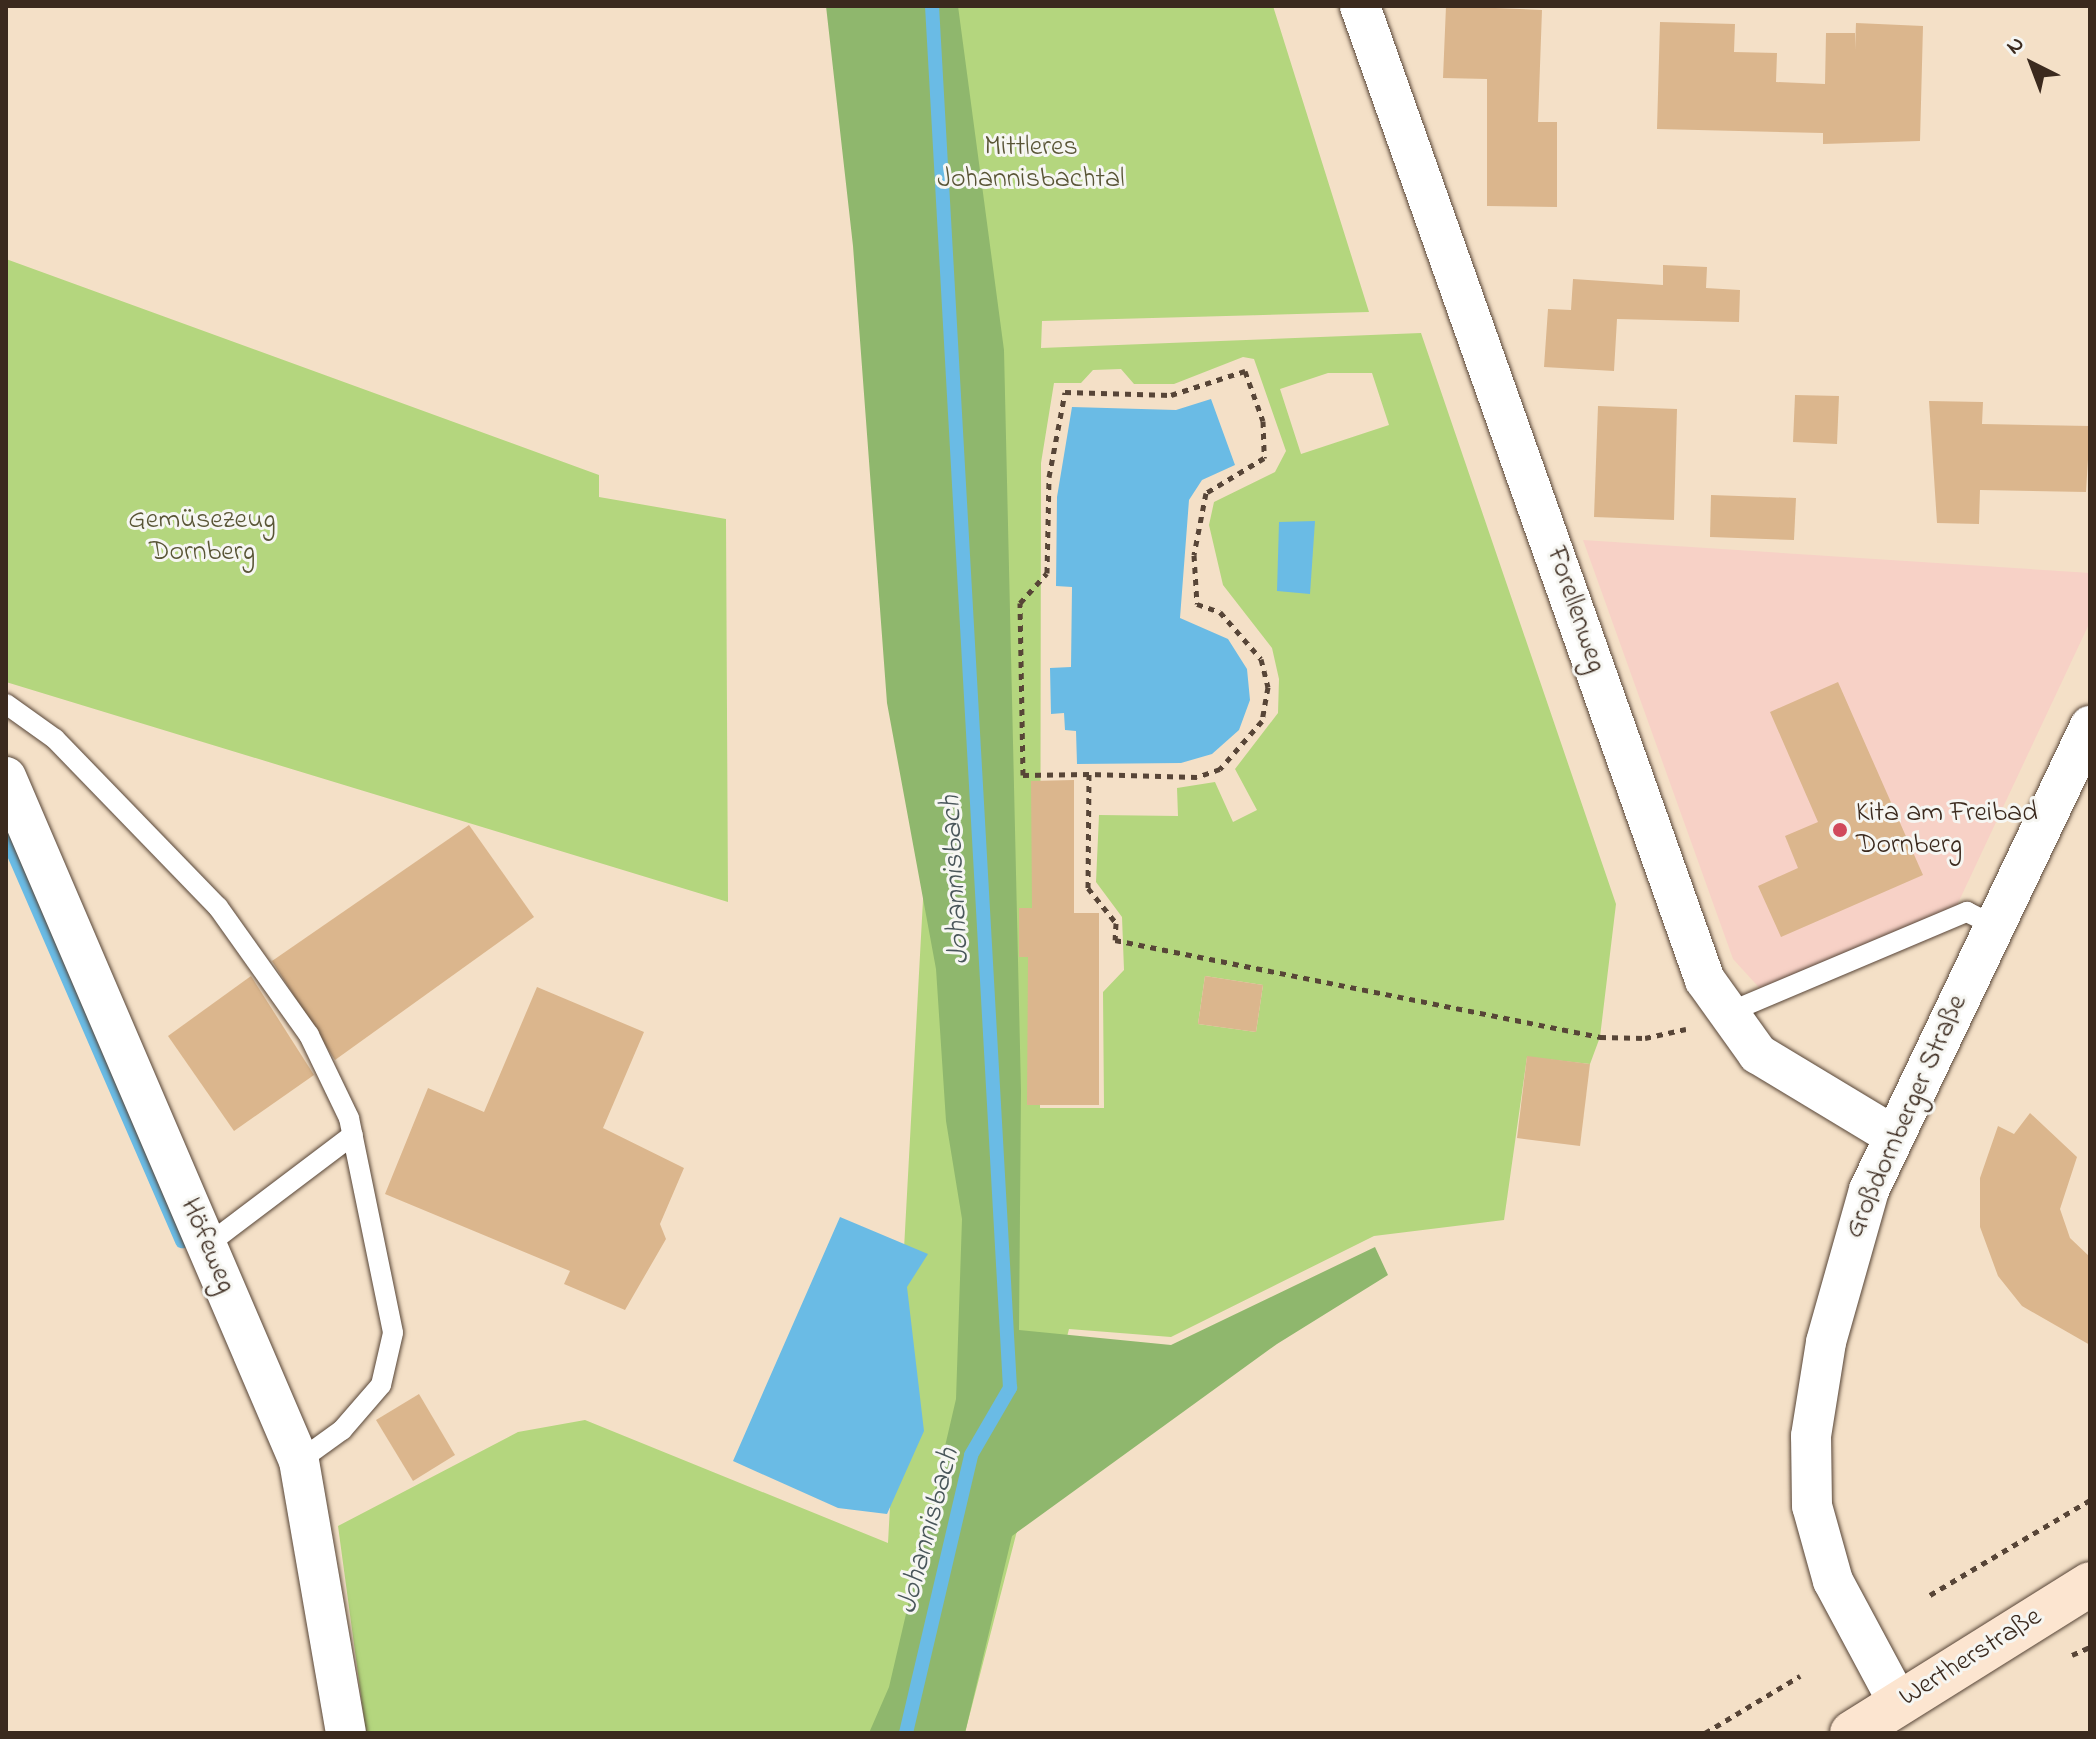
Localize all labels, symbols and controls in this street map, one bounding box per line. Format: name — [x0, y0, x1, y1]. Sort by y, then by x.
north arrow — [1992, 24, 2072, 104]
text: N — [2000, 29, 2032, 63]
park label: Mittleres Johannisbachtal — [937, 131, 1125, 197]
park label: Gemüsezeug Dornberg — [128, 504, 276, 570]
street label: Forellenweg — [1538, 543, 1612, 677]
water label: Johannisbach — [934, 794, 978, 966]
place label: Kita am Freibad Dornberg — [1856, 797, 2038, 863]
marker: Kita am Freibad Dornberg — [1831, 821, 1849, 839]
street label: Großdornberger Straße — [1838, 990, 1976, 1244]
street label: Höfeweg — [172, 1193, 242, 1299]
water label: Johannisbach — [890, 1444, 968, 1618]
street label: Wertherstraße — [1894, 1601, 2048, 1715]

